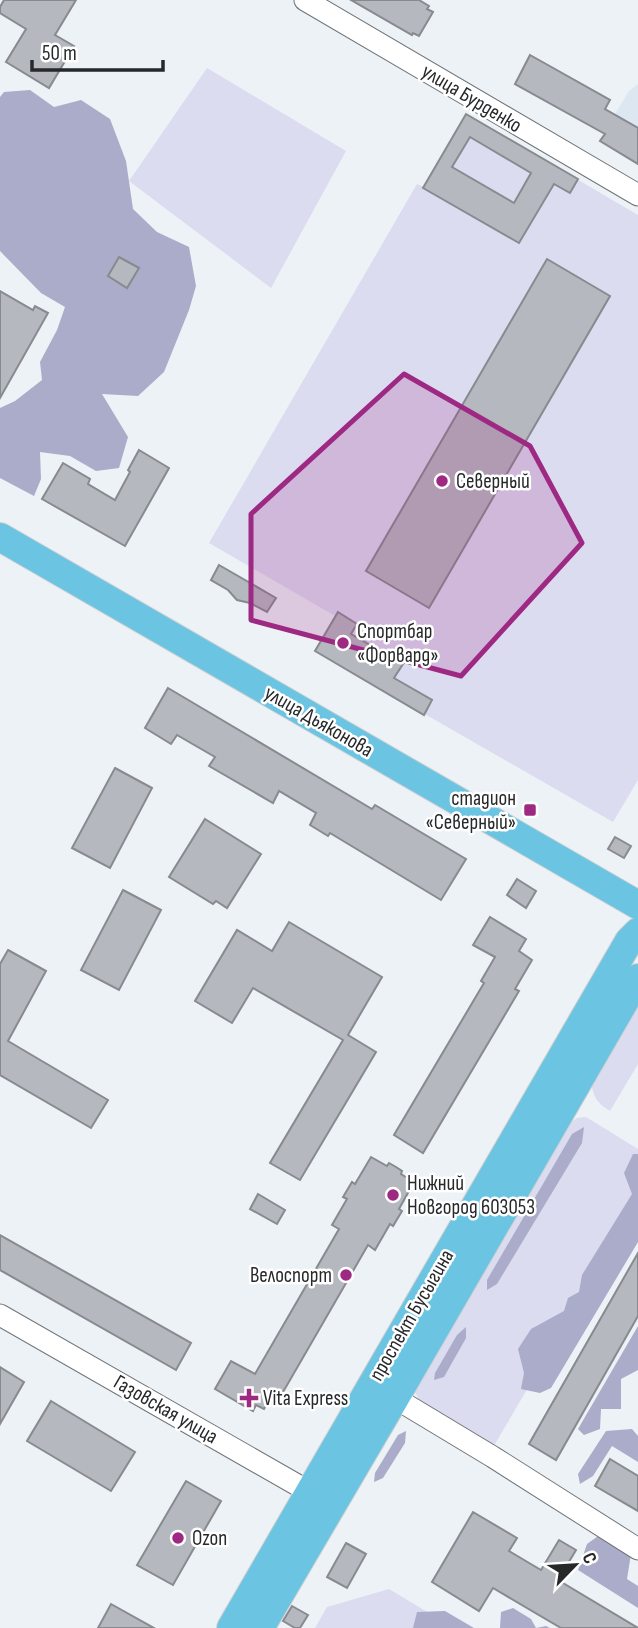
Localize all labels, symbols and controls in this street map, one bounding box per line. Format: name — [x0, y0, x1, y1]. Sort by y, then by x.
scale bar — [32, 28, 163, 72]
text: 50 m — [42, 41, 77, 66]
street label: улица Бурденко — [417, 59, 526, 138]
place label: Северный — [456, 469, 530, 494]
marker: Северный — [434, 473, 450, 489]
place label: Спортбар «Форвард» — [357, 619, 439, 668]
marker: Спортбар «Форвард» — [335, 635, 351, 651]
street label: улица Дьяконова — [260, 680, 378, 763]
place label: стадион «Северный» — [426, 786, 516, 835]
marker: стадион «Северный» — [522, 802, 538, 818]
place label: Нижний Новгород 603053 — [407, 1171, 535, 1220]
marker: Нижний Новгород 603053 — [385, 1187, 401, 1203]
street label: проспект Бусыгина — [364, 1245, 459, 1385]
place label: Велоспорт — [250, 1263, 332, 1288]
marker: Велоспорт — [338, 1267, 354, 1283]
street label: Газовская улица — [109, 1370, 222, 1449]
place label: Vita Express — [263, 1386, 348, 1411]
marker: Vita Express — [241, 1390, 257, 1406]
place label: Ozon — [192, 1526, 227, 1551]
marker: Ozon — [170, 1530, 186, 1546]
north arrow — [540, 1530, 610, 1600]
text: С — [577, 1549, 602, 1568]

